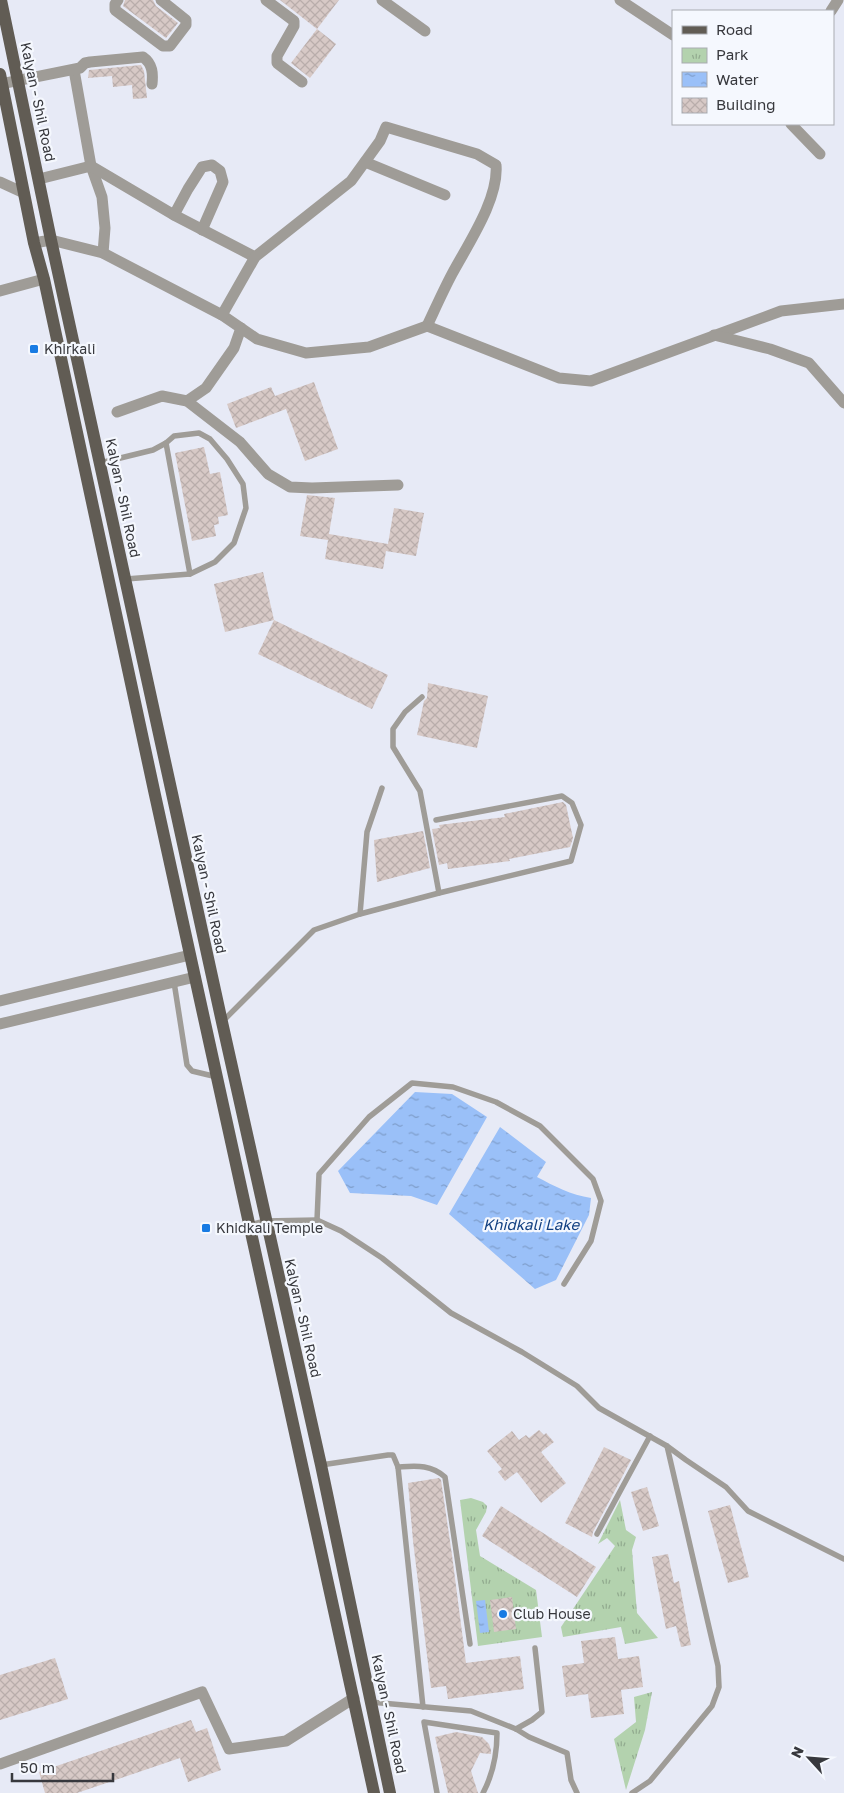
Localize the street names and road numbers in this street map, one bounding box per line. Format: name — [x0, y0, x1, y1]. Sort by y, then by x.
street label: Kalyan - Shil Road — [18, 41, 59, 163]
street label: Kalyan - Shil Road — [103, 437, 144, 559]
street label: Kalyan - Shil Road — [189, 833, 230, 955]
street label: Kalyan - Shil Road — [282, 1257, 325, 1379]
street label: Kalyan - Shil Road — [369, 1653, 410, 1775]

